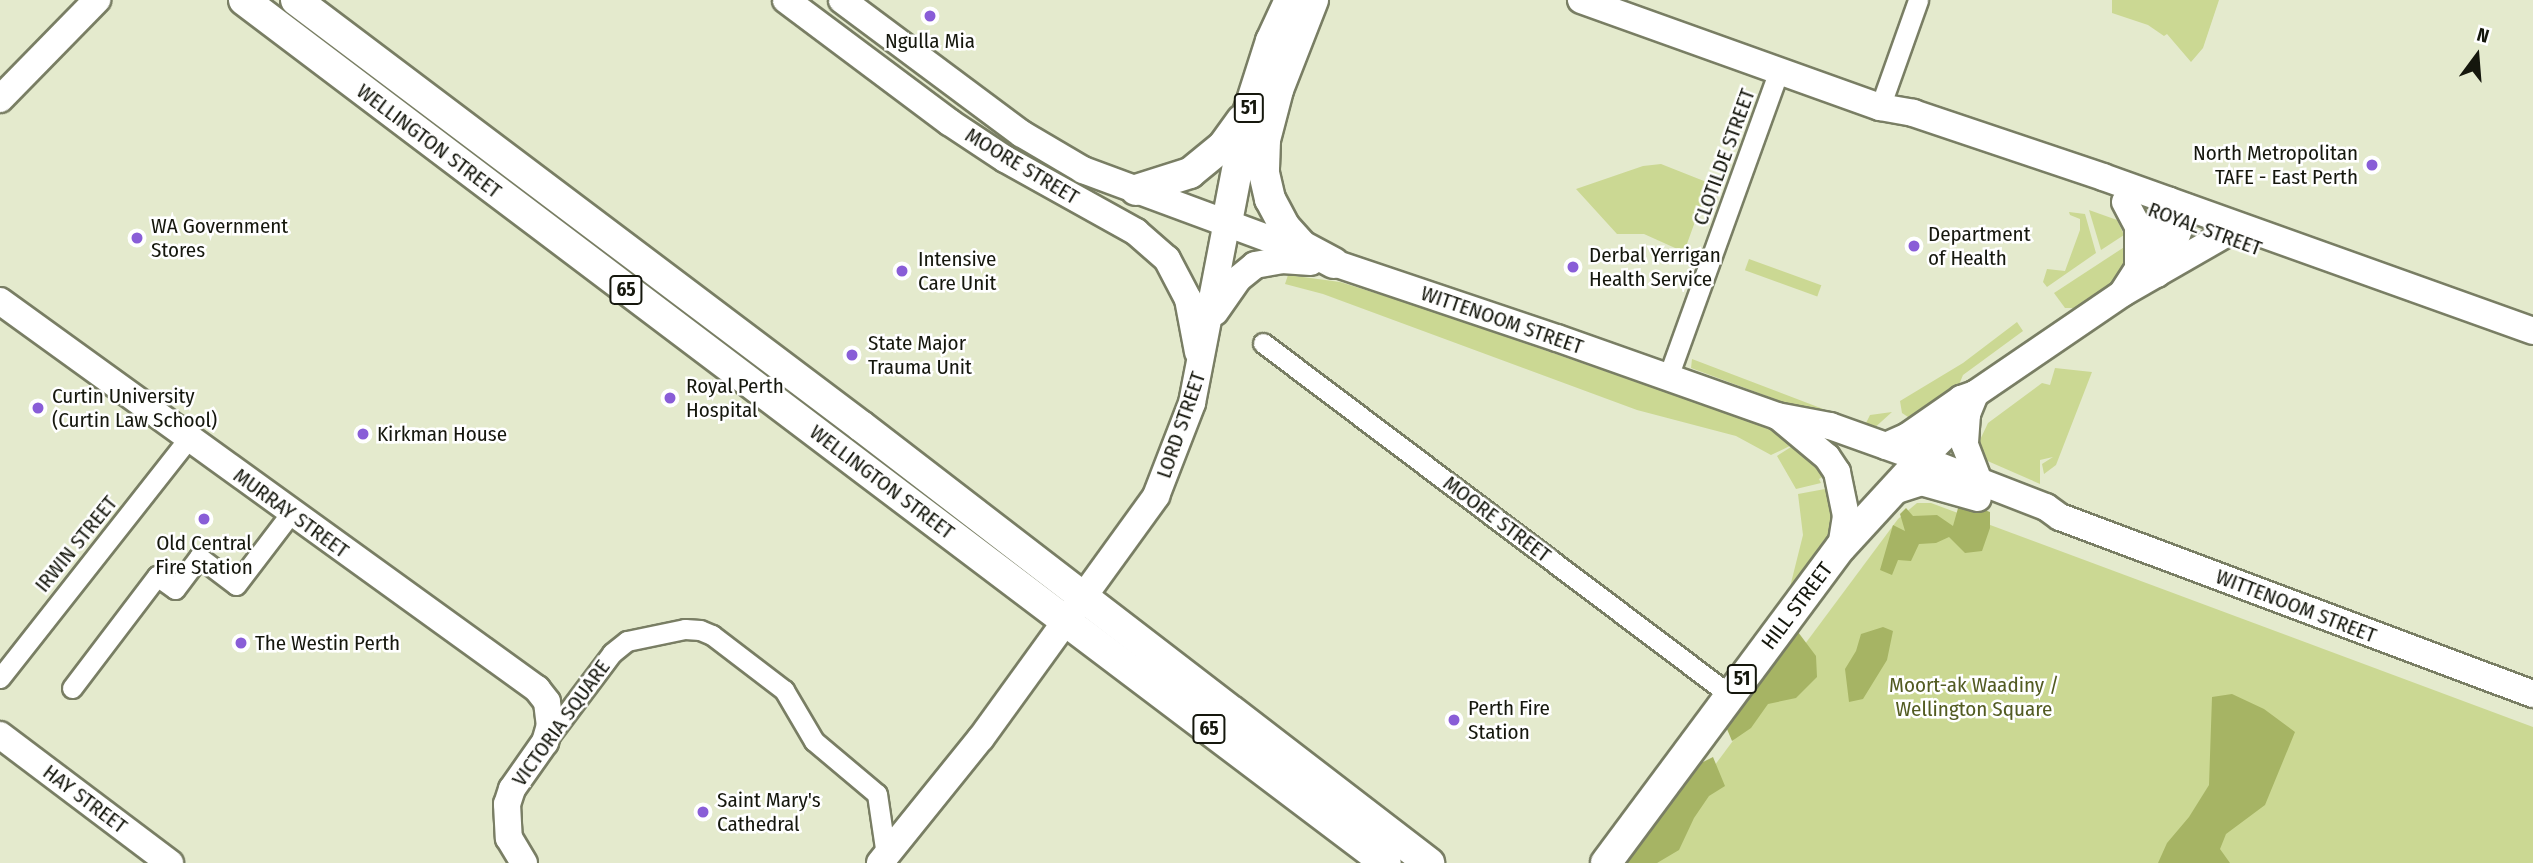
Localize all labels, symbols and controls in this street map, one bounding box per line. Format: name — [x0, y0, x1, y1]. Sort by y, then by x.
marker: Ngulla Mia — [920, 6, 940, 26]
north arrow — [2442, 21, 2512, 91]
text: N — [2474, 23, 2492, 48]
place label: Ngulla Mia — [885, 28, 975, 54]
street label: WELLINGTON STREET — [352, 78, 506, 204]
street label: CLOTILDE STREET — [1688, 85, 1760, 229]
road number: 51 — [1233, 92, 1265, 124]
street label: MOORE STREET — [961, 122, 1083, 210]
place label: North Metropolitan TAFE - East Perth — [2193, 140, 2358, 190]
marker: North Metropolitan TAFE - East Perth — [2364, 157, 2380, 173]
street label: ROYAL STREET — [2145, 197, 2265, 261]
place label: WA Government Stores — [151, 213, 288, 263]
place label: Department of Health — [1928, 221, 2031, 271]
marker: WA Government Stores — [129, 230, 145, 246]
marker: Department of Health — [1906, 238, 1922, 254]
place label: Derbal Yerrigan Health Service — [1589, 242, 1721, 292]
place label: Intensive Care Unit — [918, 246, 996, 296]
marker: Derbal Yerrigan Health Service — [1563, 257, 1583, 277]
marker: Intensive Care Unit — [892, 261, 912, 281]
road number: 65 — [608, 274, 644, 306]
street label: WITTENOOM STREET — [1418, 280, 1586, 360]
place label: State Major Trauma Unit — [868, 330, 972, 380]
marker: State Major Trauma Unit — [842, 345, 862, 365]
street label: LORD STREET — [1151, 369, 1211, 481]
place label: Royal Perth Hospital — [686, 373, 784, 423]
place label: Curtin University (Curtin Law School) — [52, 383, 217, 433]
marker: Royal Perth Hospital — [660, 388, 680, 408]
marker: Curtin University (Curtin Law School) — [30, 400, 46, 416]
street label: WELLINGTON STREET — [805, 419, 959, 545]
place label: Kirkman House — [377, 421, 507, 447]
marker: Kirkman House — [355, 426, 371, 442]
street label: MURRAY STREET — [229, 463, 353, 563]
street label: MOORE STREET — [1438, 470, 1556, 568]
street label: IRWIN STREET — [30, 491, 122, 597]
marker: Old Central Fire Station — [196, 511, 212, 527]
place label: Old Central Fire Station — [155, 530, 253, 580]
street label: HILL STREET — [1756, 558, 1838, 654]
street label: WITTENOOM STREET — [2212, 564, 2380, 648]
place label: The Westin Perth — [255, 630, 400, 656]
marker: The Westin Perth — [233, 635, 249, 651]
street label: VICTORIA SQUARE — [507, 655, 615, 791]
road number: 51 — [1726, 664, 1758, 694]
park label: Moort-ak Waadiny / Wellington Square — [1889, 672, 2059, 722]
place label: Perth Fire Station — [1468, 695, 1550, 745]
marker: Perth Fire Station — [1446, 712, 1462, 728]
road number: 65 — [1192, 714, 1226, 744]
street label: HAY STREET — [38, 759, 132, 839]
place label: Saint Mary's Cathedral — [717, 787, 821, 837]
marker: Saint Mary's Cathedral — [695, 804, 711, 820]

